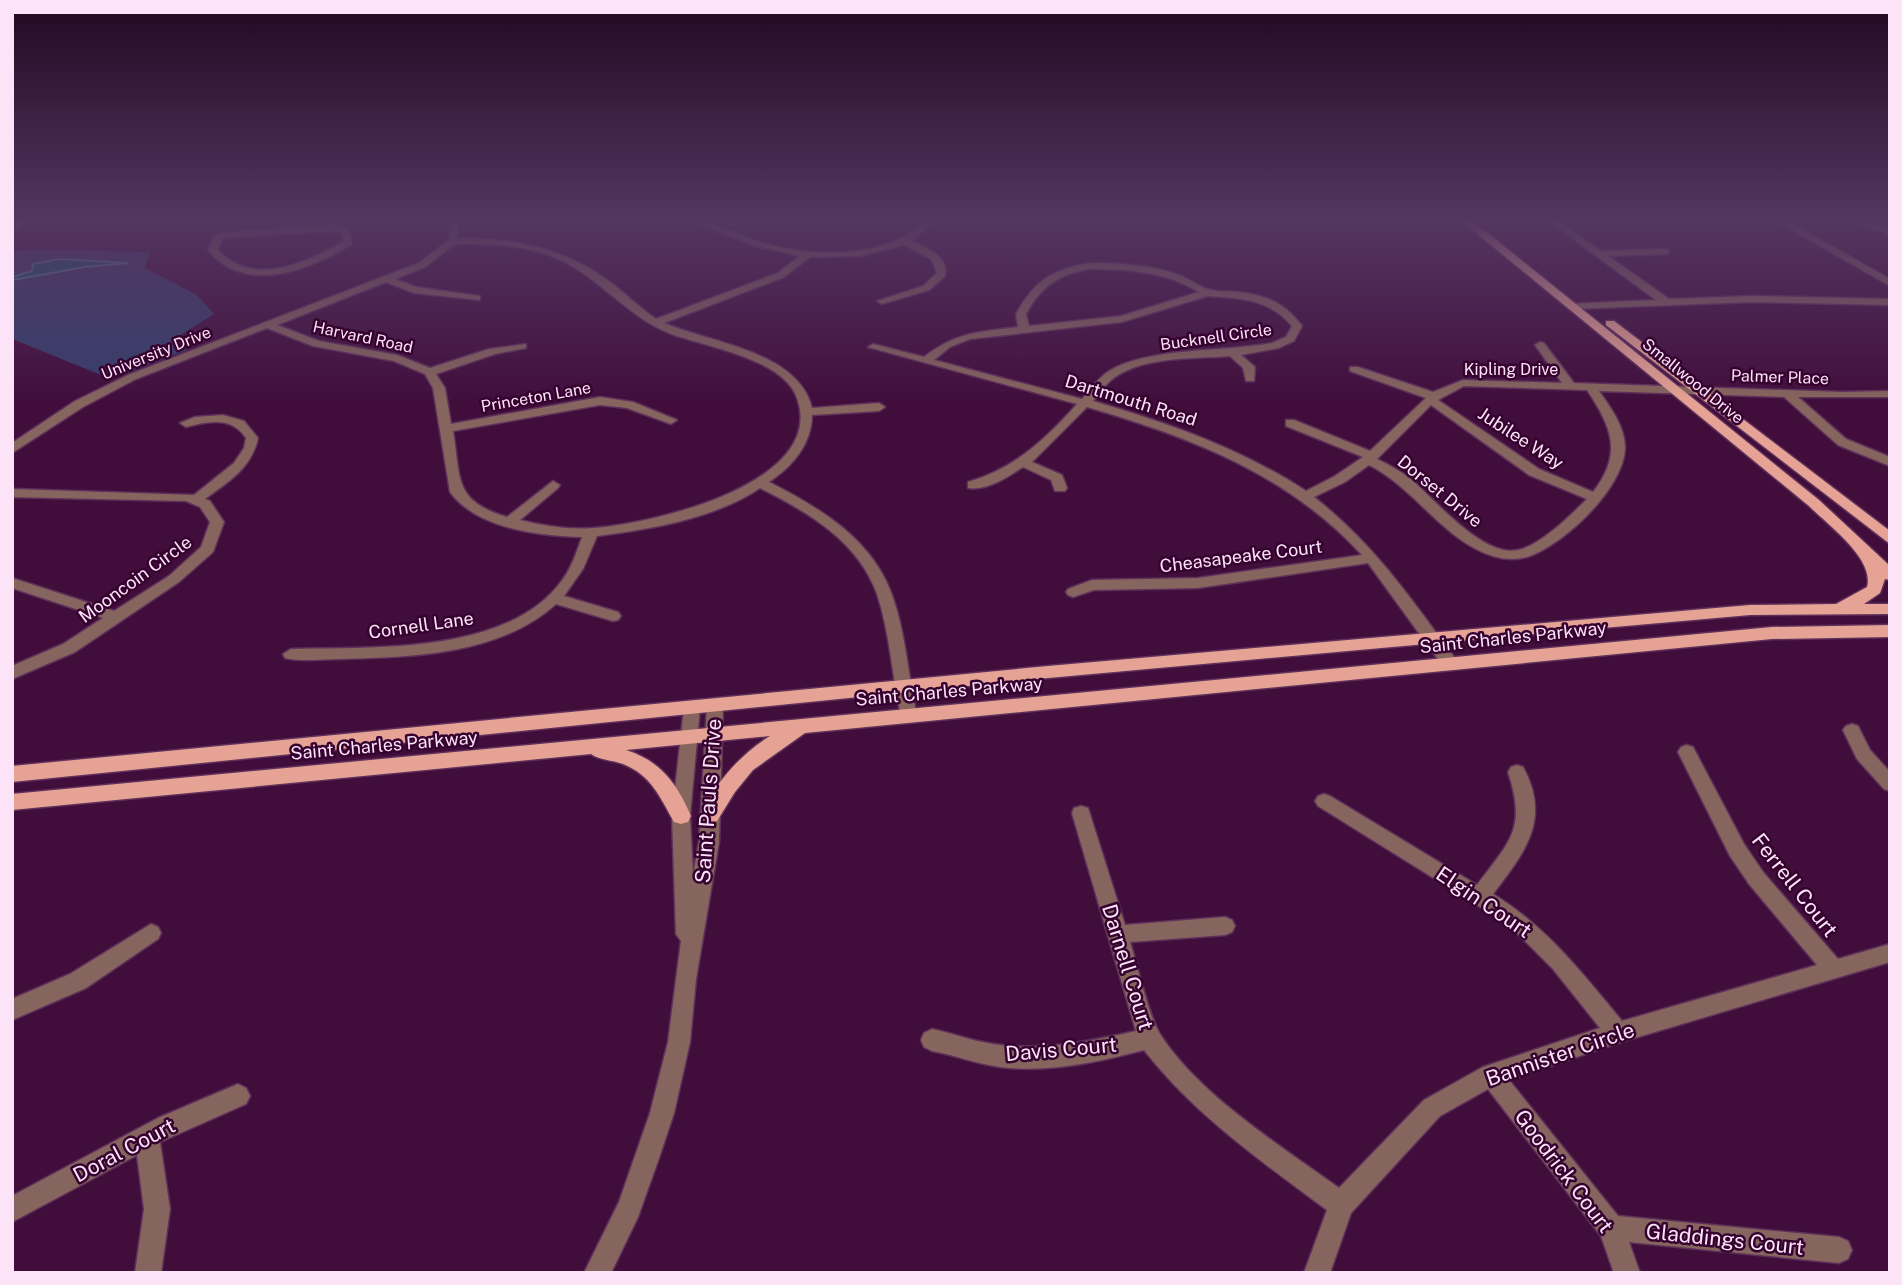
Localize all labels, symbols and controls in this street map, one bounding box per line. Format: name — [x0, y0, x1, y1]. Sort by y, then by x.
street label: Harvard Road — [311, 317, 415, 357]
street label: Bucknell Circle — [1159, 320, 1273, 354]
street label: University Drive — [98, 322, 214, 384]
street label: Smallwood Drive — [1639, 334, 1747, 428]
street label: Kipling Drive — [1464, 360, 1558, 379]
street label: Palmer Place — [1731, 366, 1829, 388]
street label: Dartmouth Road — [1063, 370, 1199, 430]
street label: Princeton Lane — [480, 378, 592, 416]
street label: Jubilee Way — [1474, 403, 1568, 474]
street label: Dorset Drive — [1393, 450, 1487, 532]
street label: Mooncoin Circle — [74, 531, 196, 627]
street label: Cheasapeake Court — [1159, 536, 1323, 576]
street label: Cornell Lane — [367, 607, 475, 643]
street label: Saint Charles Parkway — [1418, 617, 1608, 657]
street label: Saint Charles Parkway — [854, 672, 1044, 710]
street label: Saint Pauls Drive — [690, 718, 726, 884]
street label: Saint Charles Parkway — [289, 726, 479, 764]
street label: Ferrell Court — [1747, 828, 1843, 942]
street label: Elgin Court — [1432, 861, 1536, 943]
street label: Darnell Court — [1097, 901, 1159, 1033]
street label: Bannister Circle — [1482, 1017, 1638, 1091]
street label: Davis Court — [1004, 1032, 1118, 1066]
street label: Goodrick Court — [1509, 1104, 1619, 1238]
street label: Doral Court — [69, 1113, 179, 1187]
street label: Gladdings Court — [1645, 1218, 1805, 1260]

